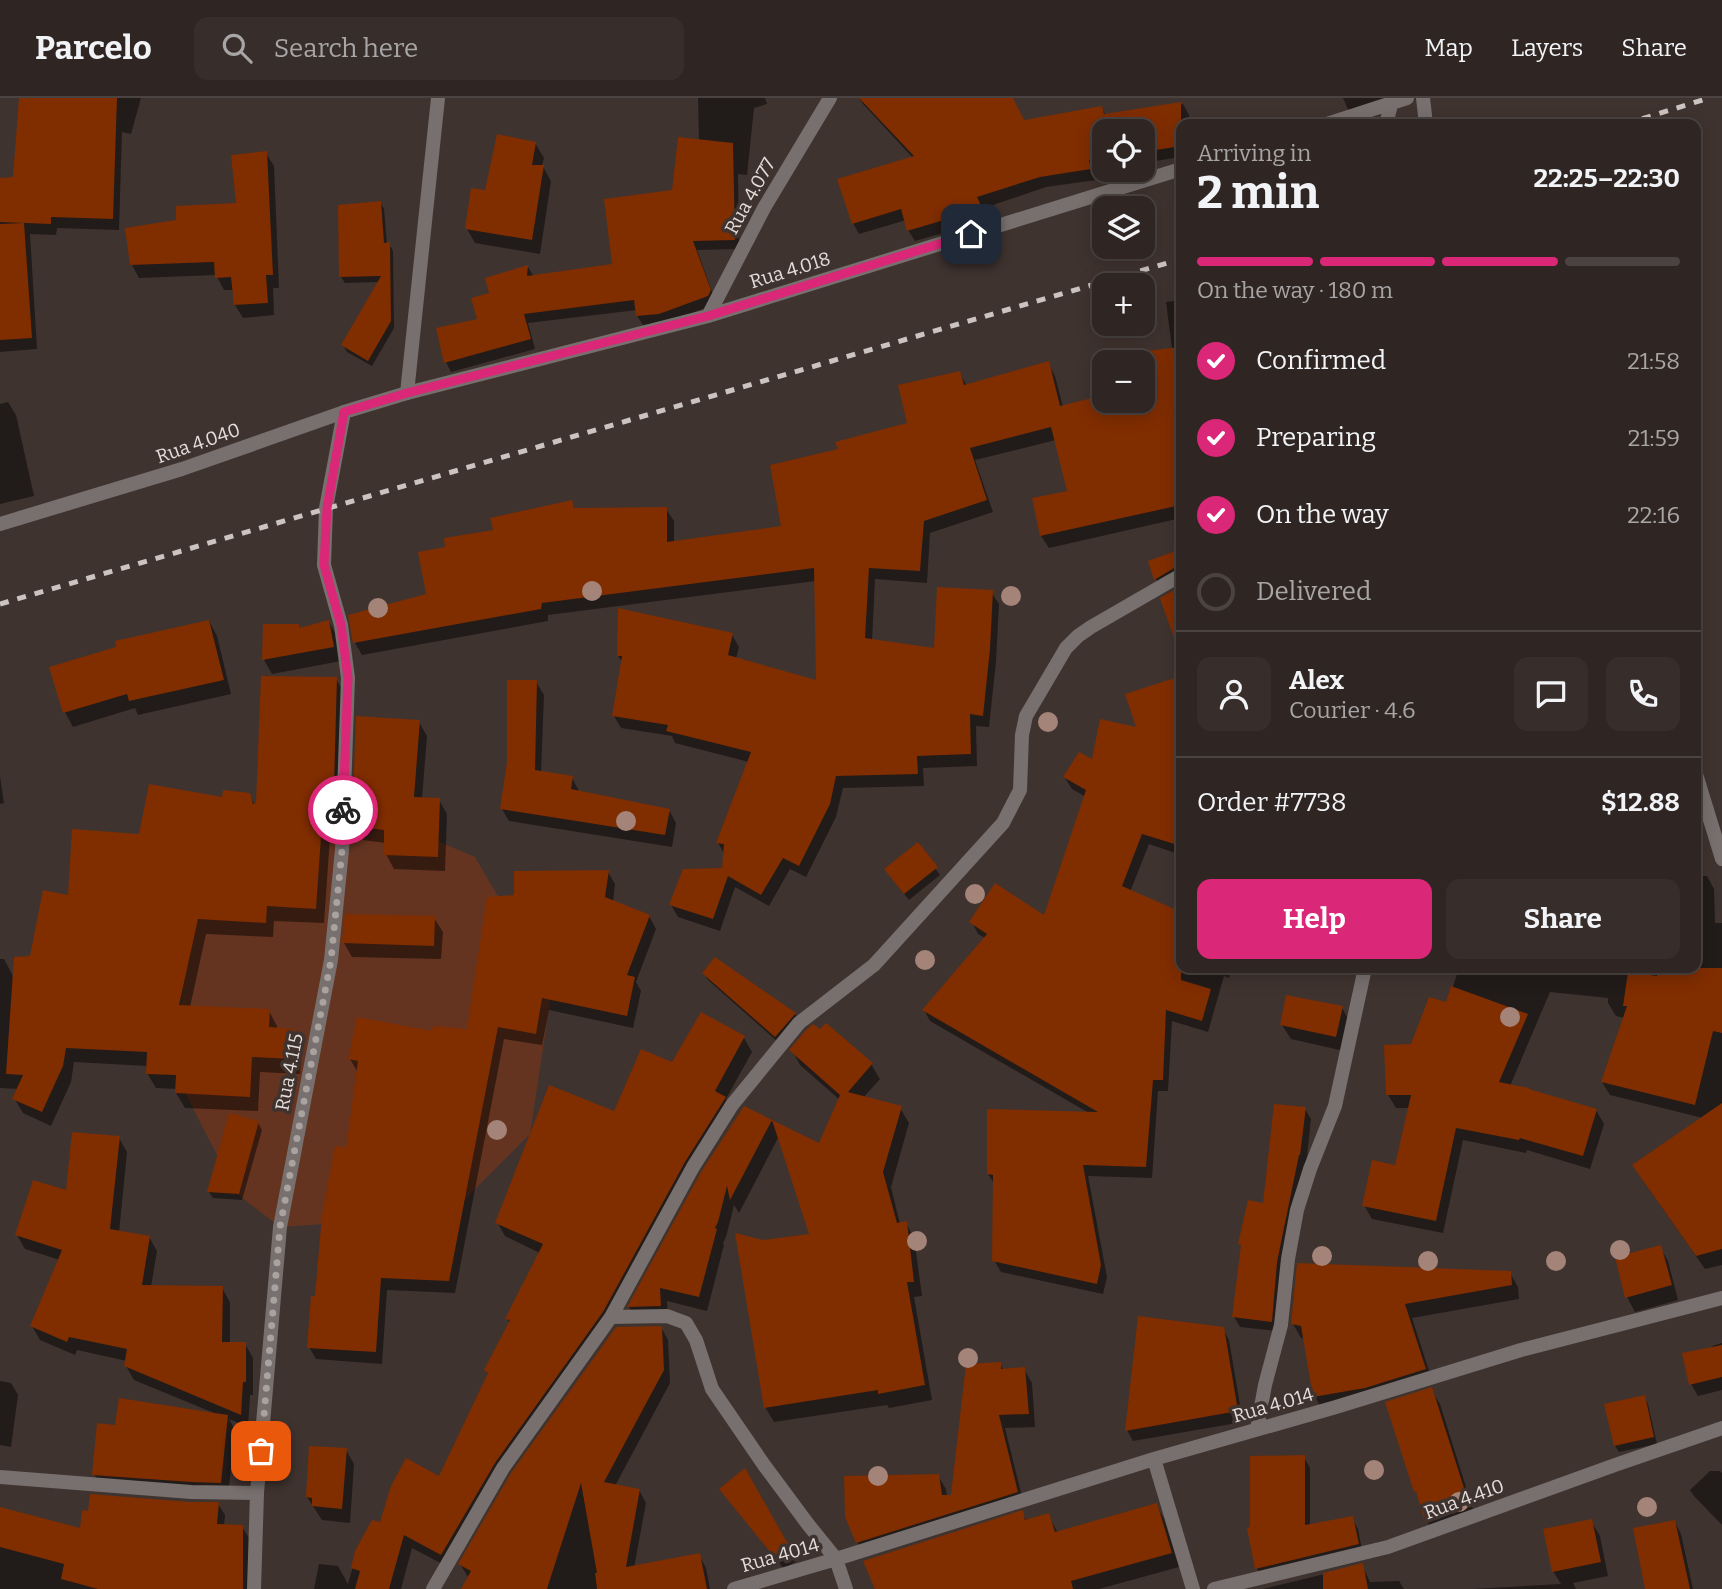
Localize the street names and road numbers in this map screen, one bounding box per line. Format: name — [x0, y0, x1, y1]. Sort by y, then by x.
street label: Rua 4.077 — [720, 154, 781, 238]
street label: Rua 4.018 — [747, 247, 833, 293]
street label: Rua 4.040 — [153, 418, 243, 468]
street label: Rua 4.115 — [270, 1031, 308, 1113]
street label: Rua 4.014 — [1230, 1382, 1316, 1428]
street label: Rua 4.410 — [1421, 1474, 1507, 1524]
street label: Rua 4014 — [738, 1533, 822, 1577]

